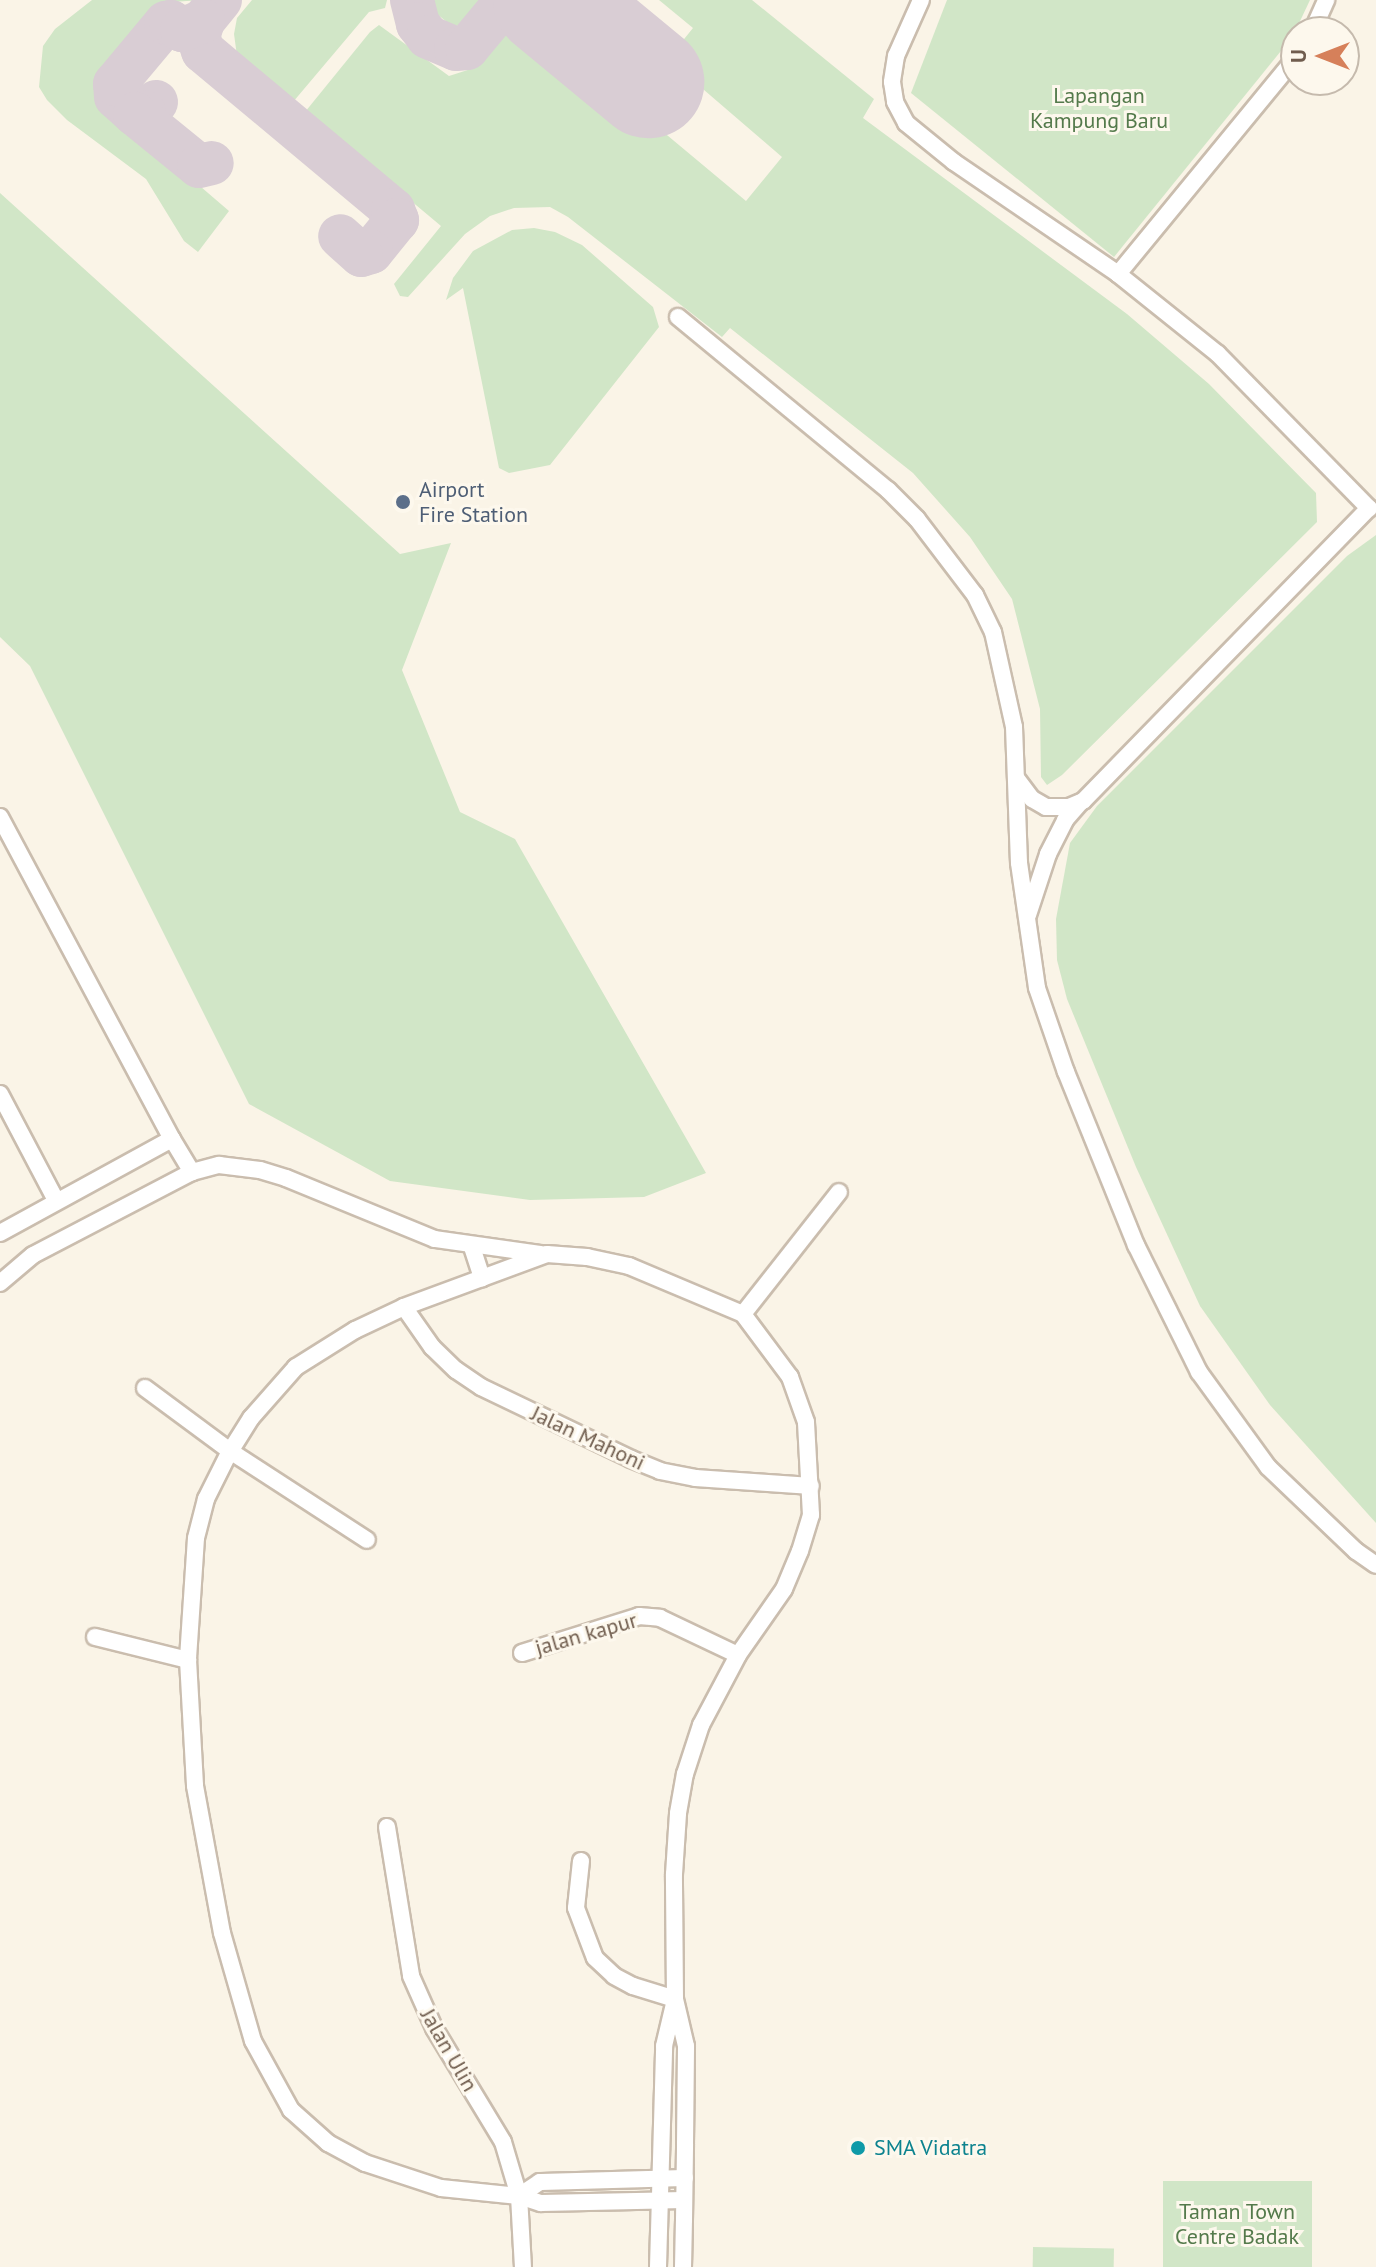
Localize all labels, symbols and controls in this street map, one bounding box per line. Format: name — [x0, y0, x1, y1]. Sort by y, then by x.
north arrow — [1280, 16, 1360, 96]
text: U — [1284, 49, 1312, 63]
park label: Lapangan Kampung Baru — [1030, 82, 1168, 134]
place label: Airport Fire Station — [419, 476, 528, 528]
marker: Airport Fire Station — [394, 493, 412, 511]
street label: Jalan Mahoni — [527, 1400, 649, 1476]
street label: jalan kapur — [532, 1607, 640, 1661]
street label: Jalan Ulin — [415, 2004, 483, 2096]
place label: SMA Vidatra — [874, 2135, 989, 2161]
marker: SMA Vidatra — [849, 2139, 867, 2157]
park label: Taman Town Centre Badak — [1175, 2198, 1299, 2250]

